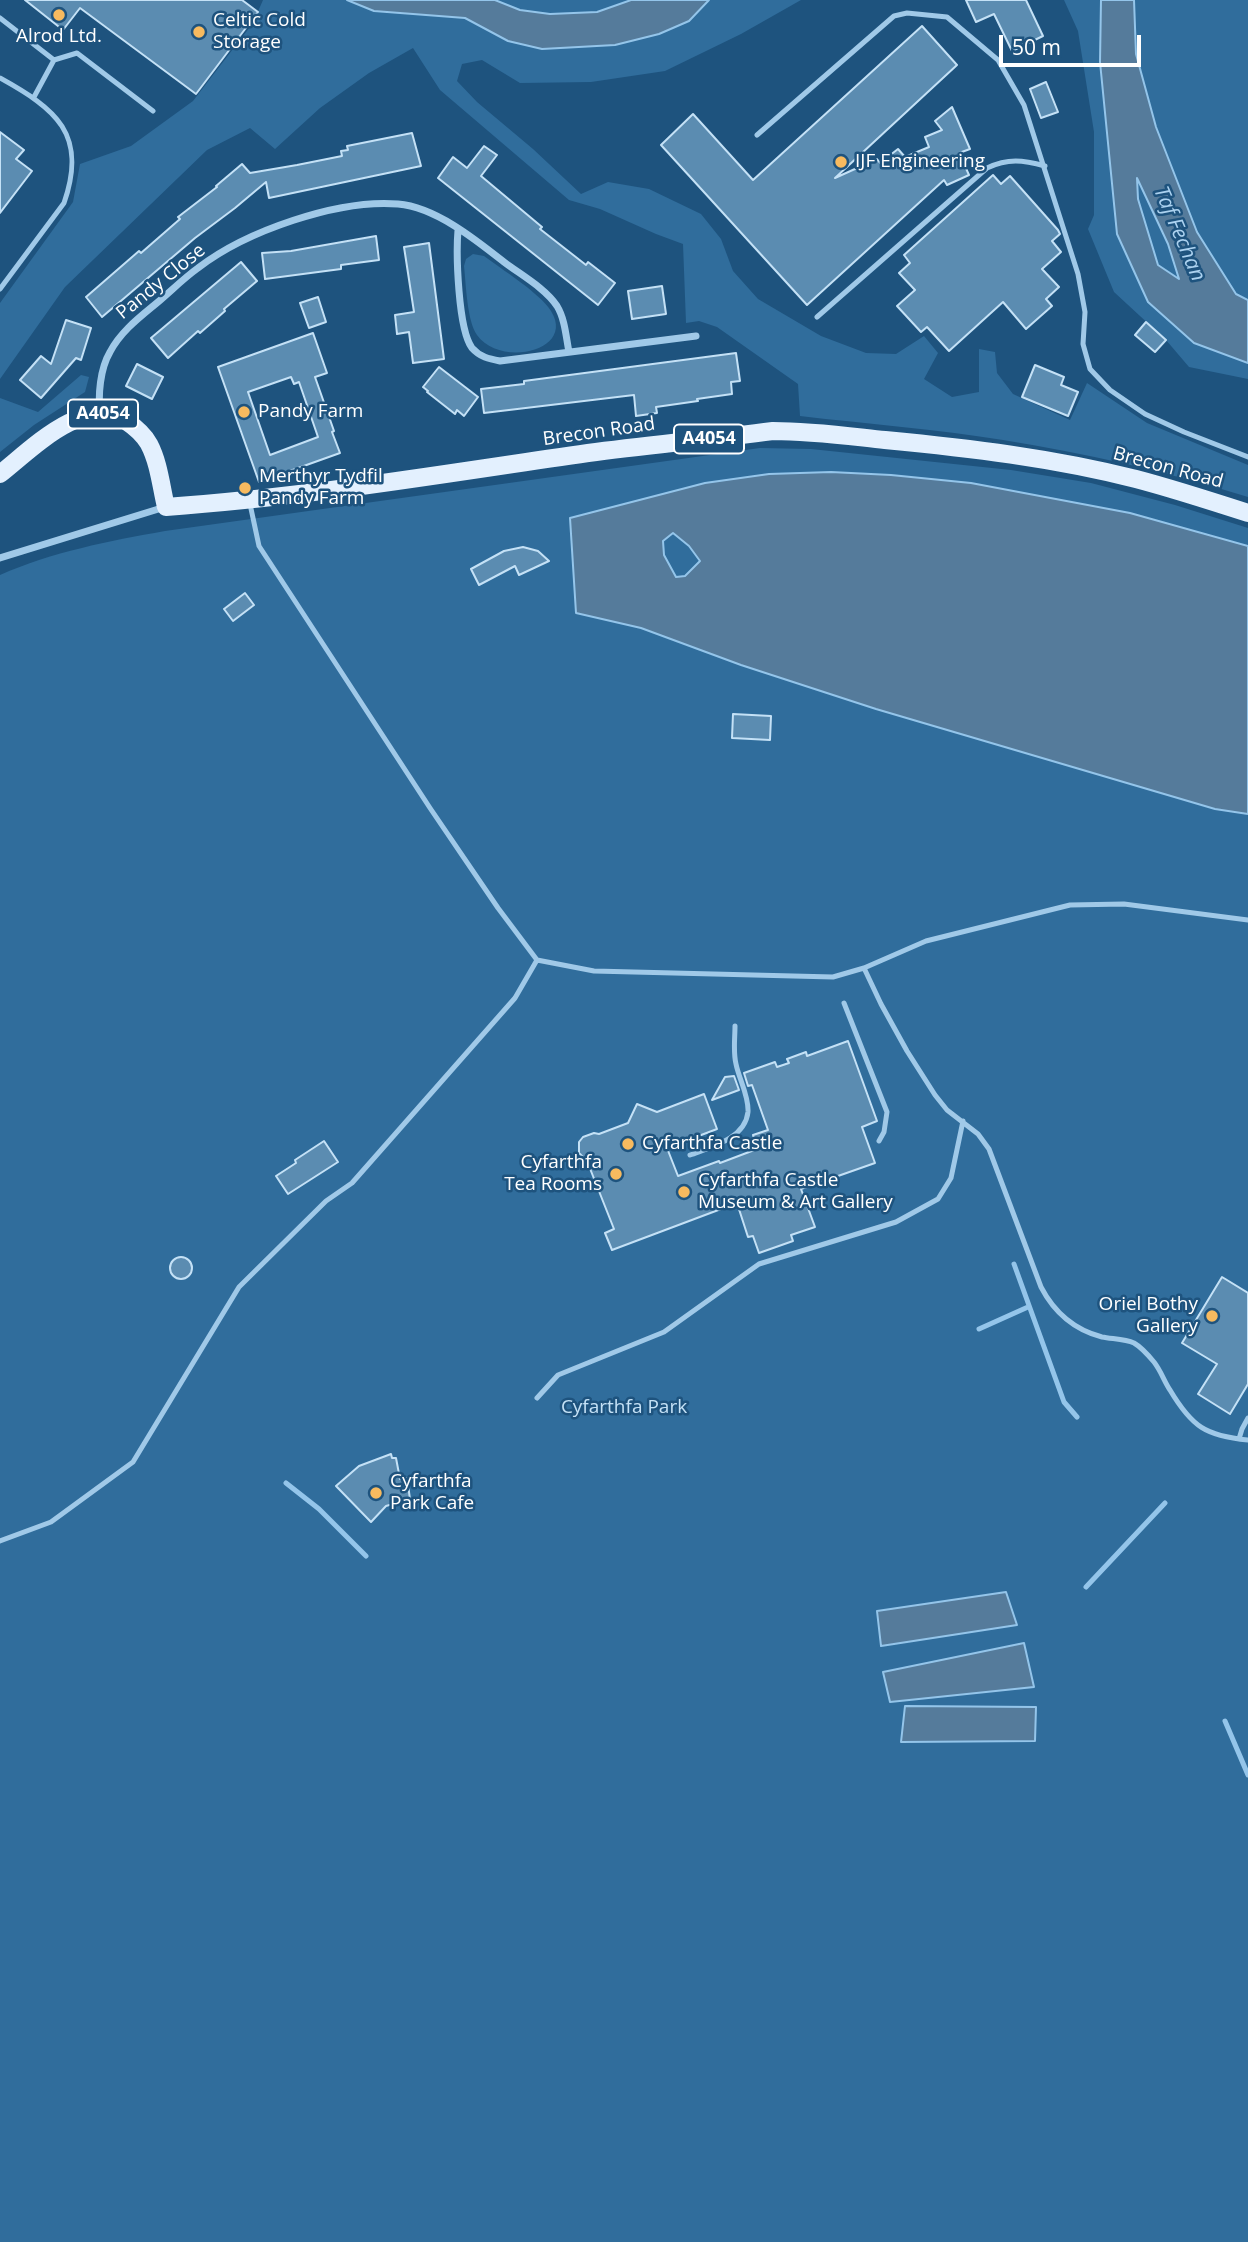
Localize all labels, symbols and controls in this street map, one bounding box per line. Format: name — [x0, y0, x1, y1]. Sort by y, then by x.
marker: Alrod Ltd. — [51, 7, 67, 23]
place label: Celtic Cold Storage — [213, 10, 306, 54]
scale bar — [1003, 21, 1145, 65]
marker: Celtic Cold Storage — [191, 24, 207, 40]
place label: Alrod Ltd. — [16, 26, 102, 48]
text: 50 m — [1012, 33, 1061, 61]
place label: IJF Engineering — [855, 151, 985, 173]
marker: IJF Engineering — [833, 154, 849, 170]
water label: Taf Fechan — [1148, 183, 1210, 285]
street label: Pandy Close — [112, 239, 210, 325]
road number: A4054 — [68, 400, 138, 428]
place label: Pandy Farm — [258, 401, 363, 423]
marker: Pandy Farm — [236, 404, 252, 420]
street label: Brecon Road — [541, 413, 657, 451]
road number: A4054 — [674, 424, 744, 454]
street label: Brecon Road — [1110, 442, 1226, 494]
place label: Merthyr Tydfil Pandy Farm — [259, 466, 383, 510]
marker: Merthyr Tydfil Pandy Farm — [237, 480, 253, 496]
place label: Cyfarthfa Castle — [642, 1133, 782, 1155]
marker: Cyfarthfa Castle — [620, 1136, 636, 1152]
place label: Cyfarthfa Tea Rooms — [504, 1152, 602, 1196]
marker: Cyfarthfa Tea Rooms — [608, 1166, 624, 1182]
place label: Cyfarthfa Castle Museum & Art Gallery — [698, 1170, 893, 1214]
marker: Cyfarthfa Castle Museum & Art Gallery — [676, 1184, 692, 1200]
place label: Oriel Bothy Gallery — [1099, 1294, 1198, 1338]
marker: Oriel Bothy Gallery — [1204, 1308, 1220, 1324]
park label: Cyfarthfa Park — [561, 1397, 687, 1419]
place label: Cyfarthfa Park Cafe — [390, 1471, 474, 1515]
marker: Cyfarthfa Park Cafe — [368, 1485, 384, 1501]

